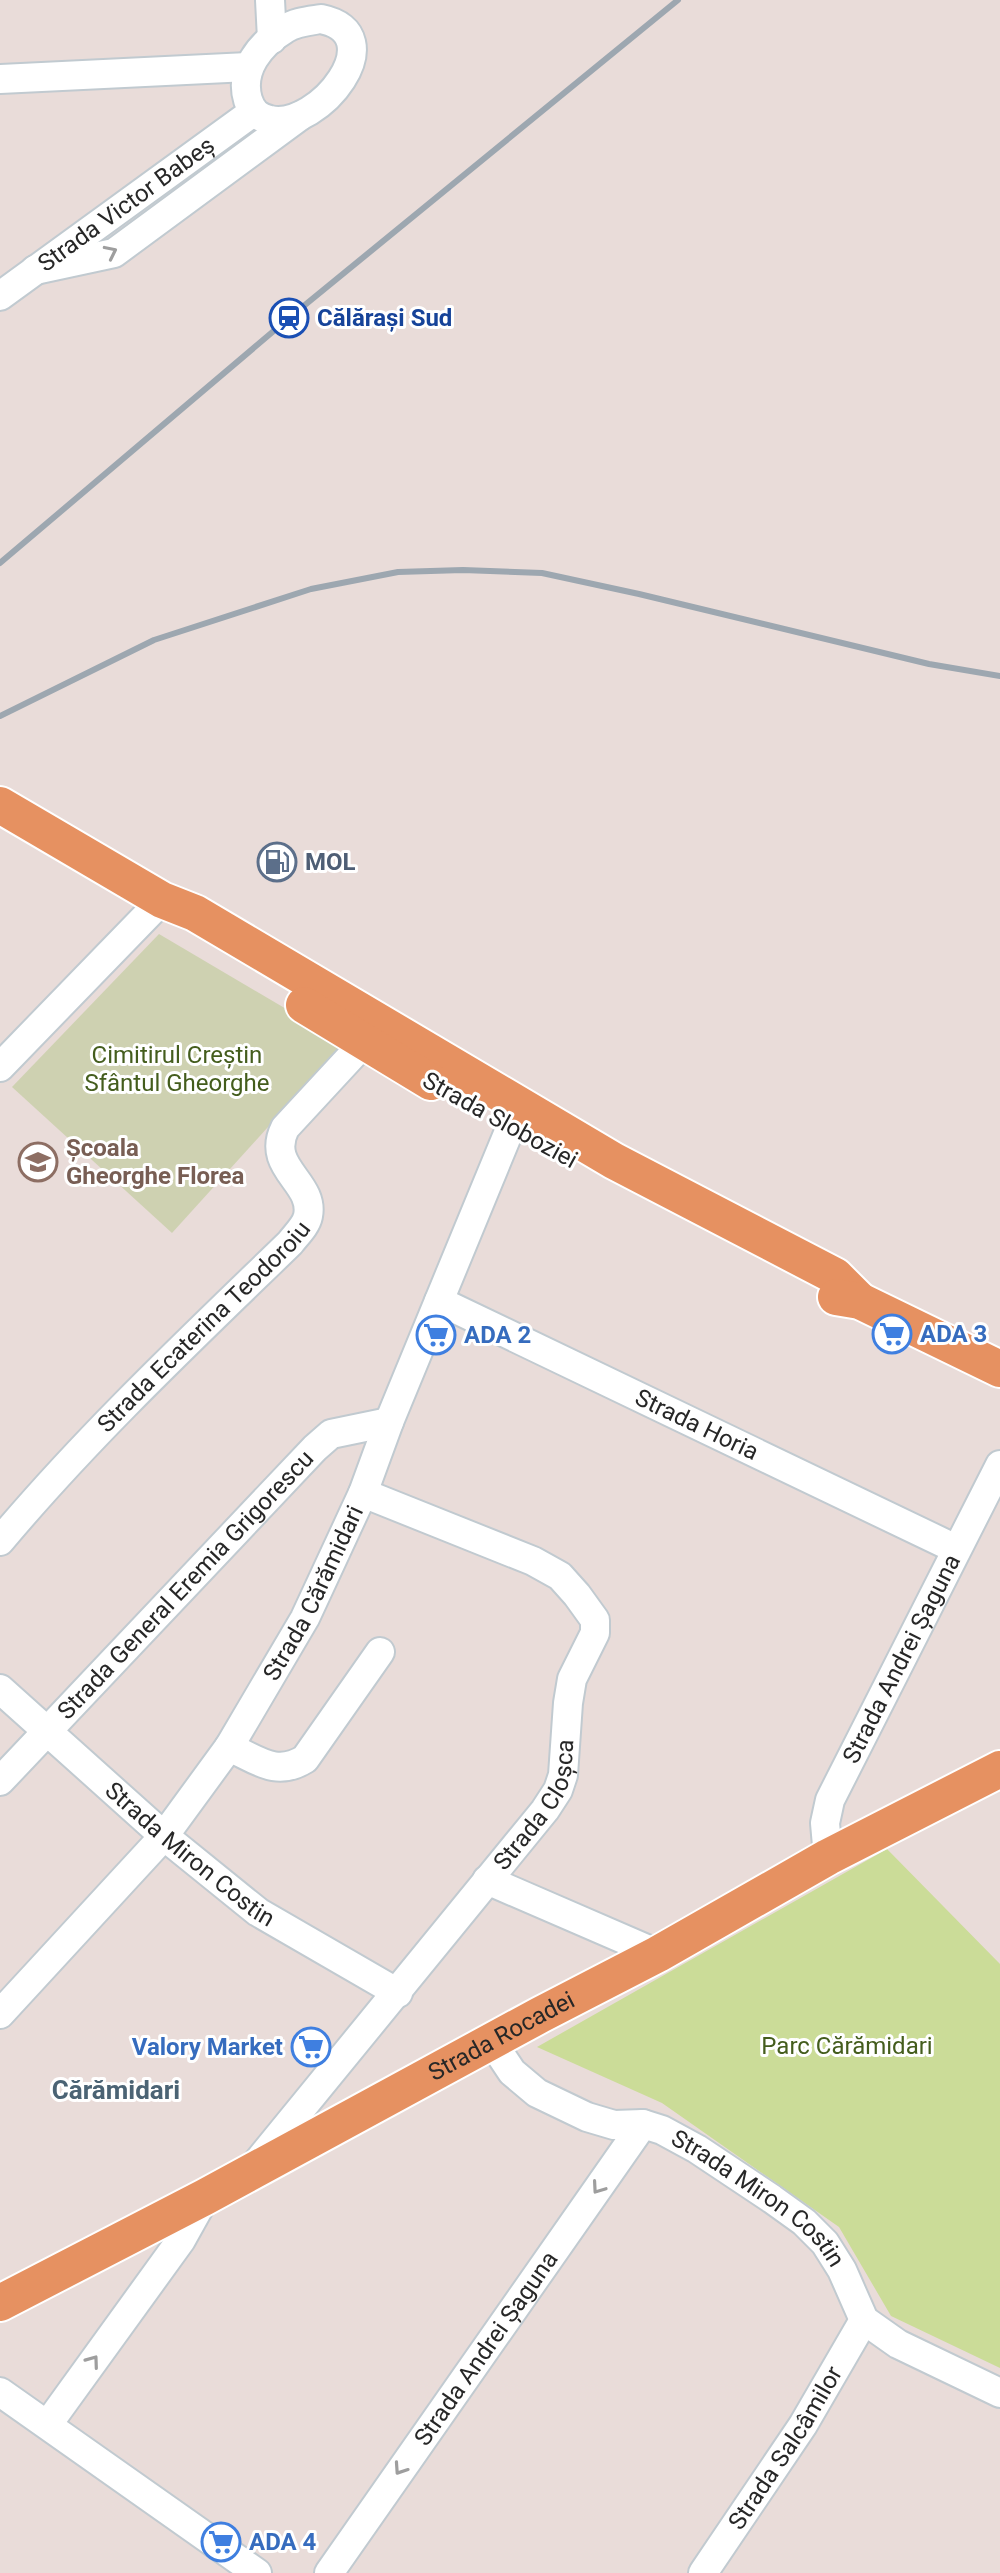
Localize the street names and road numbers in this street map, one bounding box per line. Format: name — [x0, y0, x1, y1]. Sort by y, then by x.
street label: Strada Victor Babeș — [33, 131, 220, 278]
street label: Strada Sloboziei — [418, 1066, 582, 1174]
street label: Strada Ecaterina Teodoroiu — [92, 1216, 316, 1438]
street label: Strada Horia — [631, 1383, 763, 1466]
street label: Strada General Eremia Grigorescu — [52, 1445, 319, 1725]
street label: Strada Cărămidari — [257, 1501, 369, 1686]
street label: Strada Andrei Șaguna — [837, 1550, 966, 1768]
street label: Strada Cloșca — [488, 1738, 579, 1876]
street label: Strada Miron Costin — [99, 1776, 279, 1932]
street label: Strada Rocadei — [424, 1986, 579, 2087]
street label: Strada Miron Costin — [667, 2124, 850, 2272]
street label: Strada Andrei Șaguna — [408, 2246, 564, 2451]
street label: Strada Salcâmilor — [723, 2361, 848, 2535]

